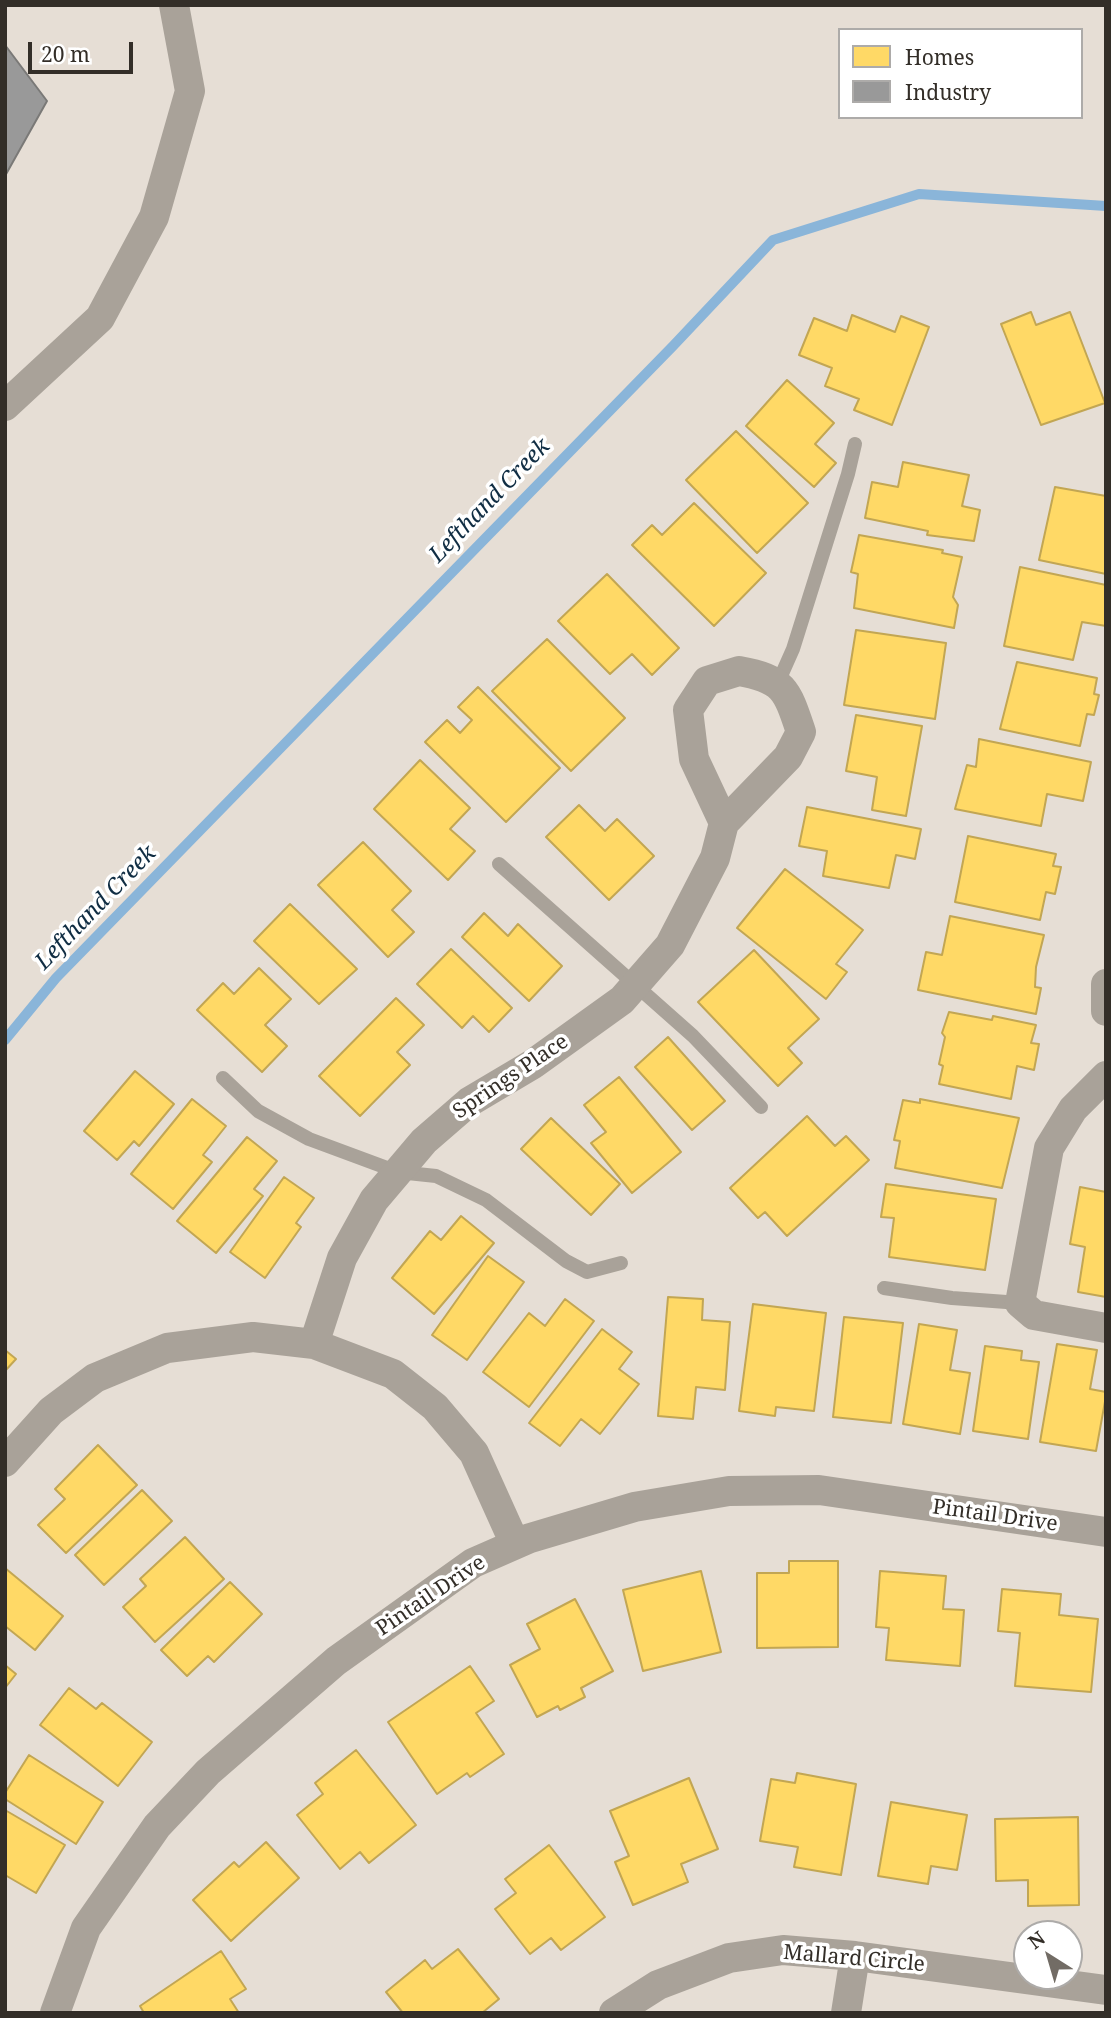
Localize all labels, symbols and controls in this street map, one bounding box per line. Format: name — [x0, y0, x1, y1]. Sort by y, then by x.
scale bar — [32, 28, 136, 72]
legend — [838, 28, 1083, 119]
text: 20 m — [41, 40, 90, 68]
text: Homes — [905, 43, 974, 71]
text: Industry — [905, 78, 991, 106]
water label: Lefthand Creek — [424, 433, 556, 569]
water label: Lefthand Creek — [30, 840, 162, 976]
street label: Springs Place — [449, 1029, 573, 1125]
street label: Pintail Drive — [931, 1495, 1059, 1537]
street label: Pintail Drive — [372, 1550, 490, 1642]
north arrow — [1013, 1920, 1083, 1990]
text: N — [1023, 1925, 1050, 1955]
street label: Mallard Circle — [782, 1940, 926, 1978]

